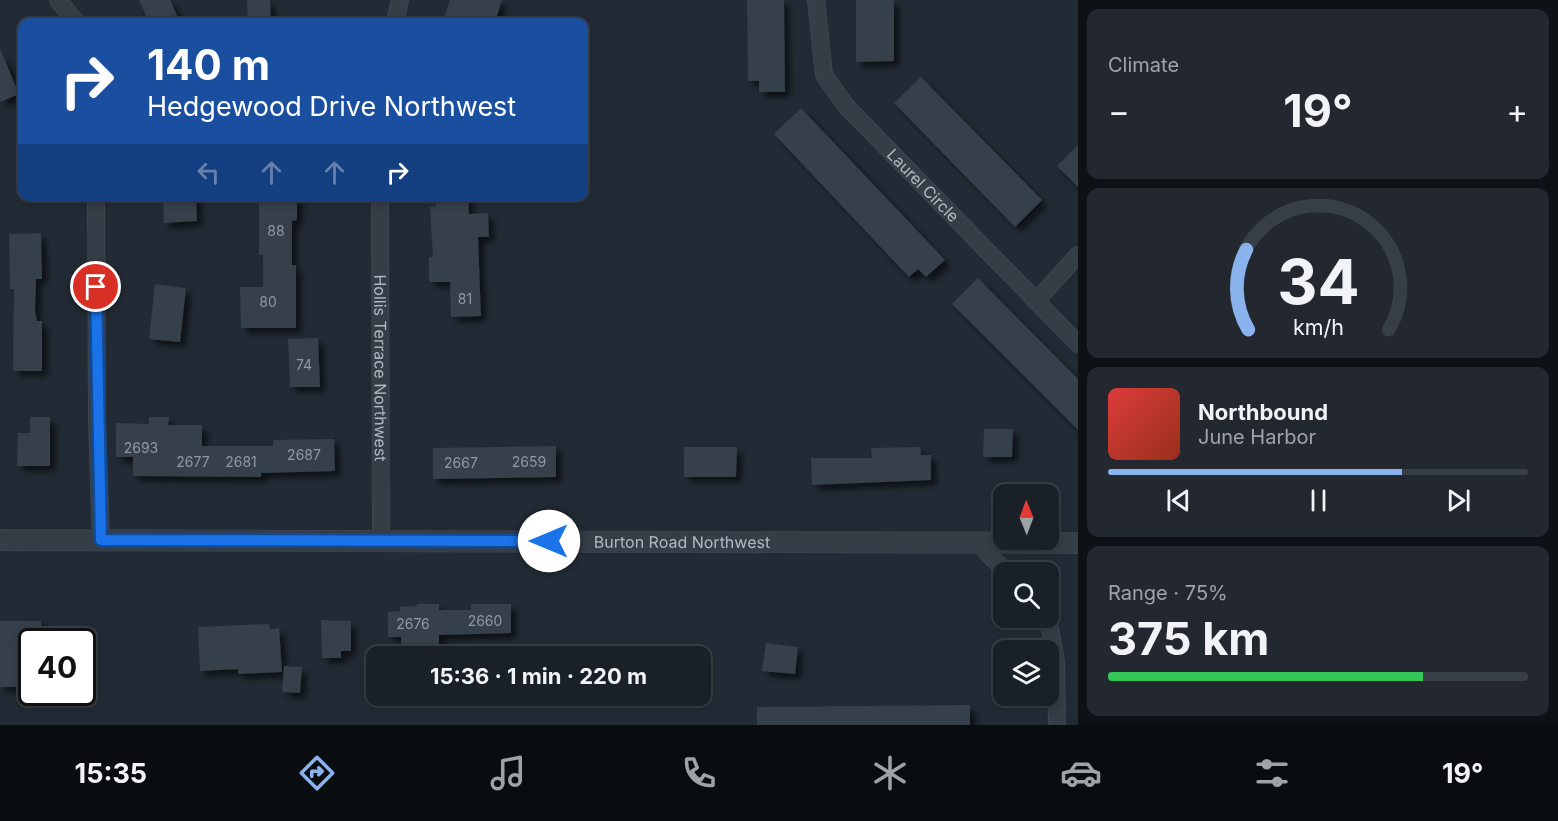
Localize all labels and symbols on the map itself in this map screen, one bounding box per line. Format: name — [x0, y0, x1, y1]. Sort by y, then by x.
street label: Laurel Circle — [883, 144, 963, 226]
house number: 88 — [267, 222, 285, 239]
pin — [70, 261, 121, 312]
street label: Hollis Terrace Northwest — [370, 274, 391, 462]
house number: 81 — [458, 290, 472, 307]
house number: 80 — [259, 293, 277, 310]
house number: 74 — [296, 356, 312, 373]
house number: 2693 — [124, 439, 158, 456]
house number: 2687 — [287, 446, 321, 463]
house number: 2677 — [176, 453, 210, 470]
house number: 2681 — [225, 453, 257, 470]
house number: 2659 — [512, 453, 546, 470]
house number: 2667 — [444, 454, 478, 471]
north arrow — [993, 484, 1059, 550]
position arrow — [517, 509, 581, 573]
street label: Burton Road Northwest — [594, 532, 770, 552]
house number: 2660 — [468, 612, 502, 629]
house number: 2676 — [396, 615, 430, 632]
speed limit sign: 40 — [18, 628, 96, 706]

